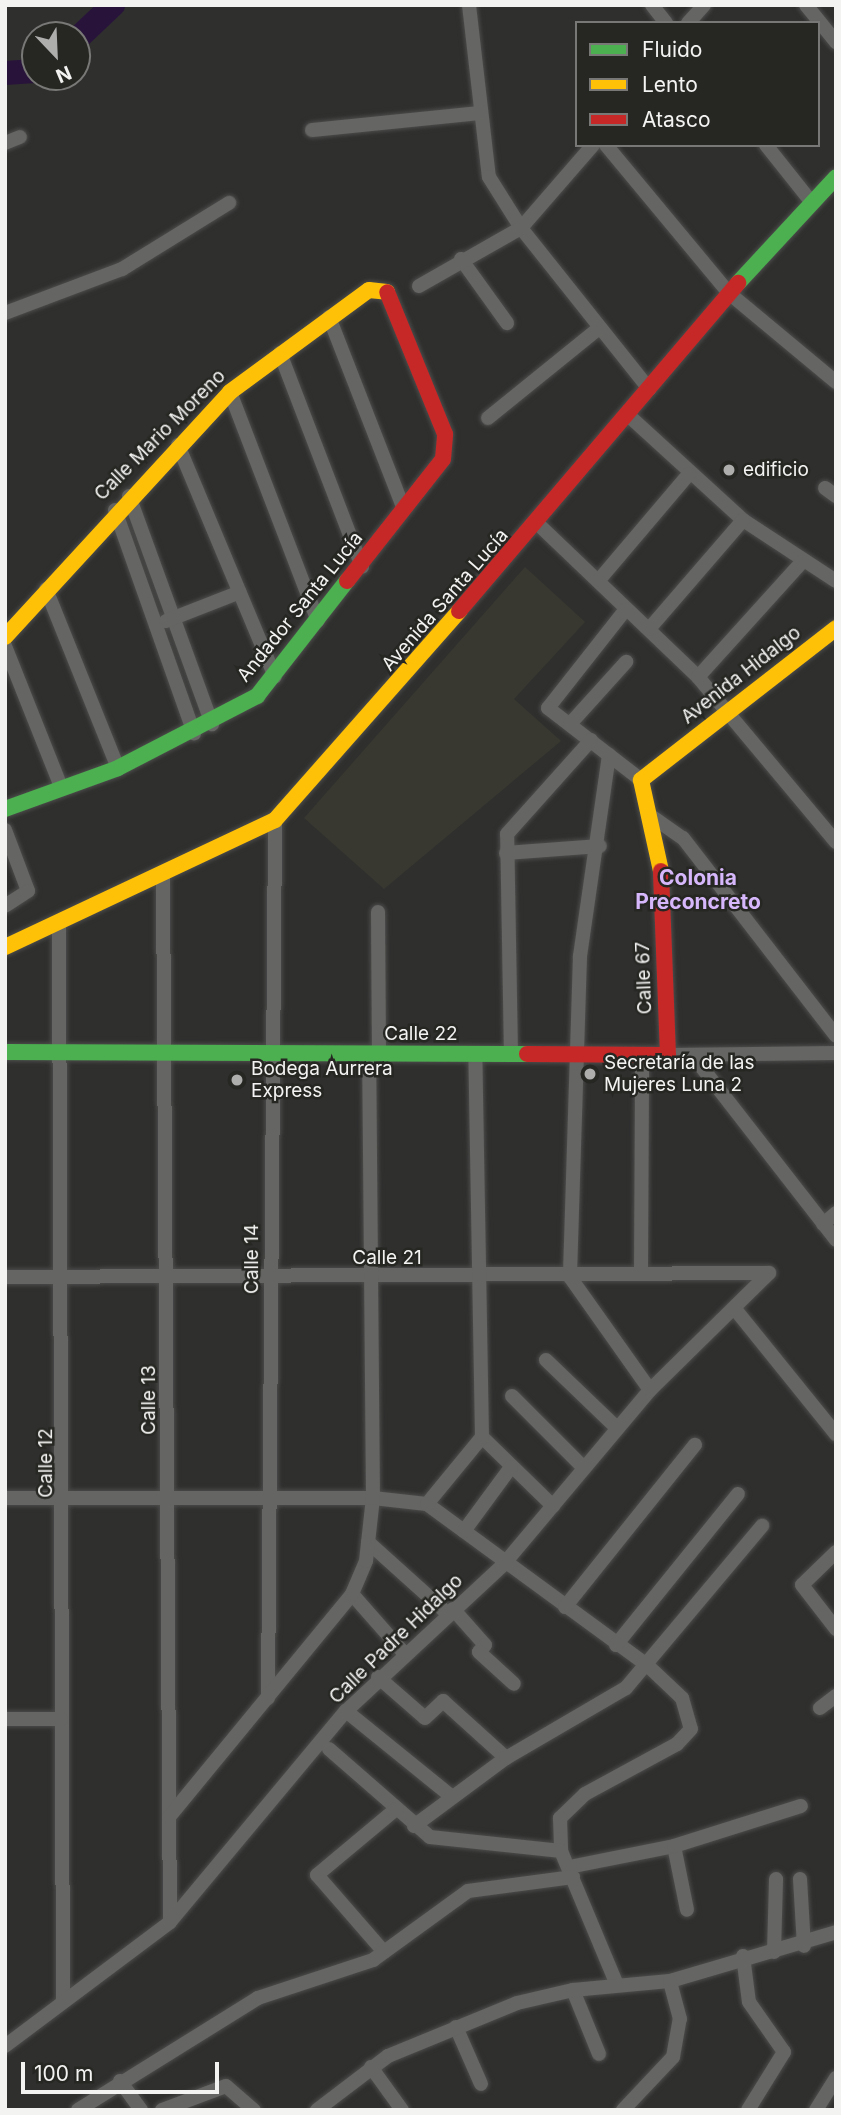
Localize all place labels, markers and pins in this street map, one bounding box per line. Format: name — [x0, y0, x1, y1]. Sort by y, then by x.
place label: edificio — [743, 459, 809, 481]
marker: edificio — [721, 462, 737, 478]
place label: Secretaría de las Mujeres Luna 2 — [604, 1052, 754, 1096]
place label: Bodega Aurrera Express — [251, 1058, 393, 1102]
marker: Secretaría de las Mujeres Luna 2 — [582, 1066, 598, 1082]
marker: Bodega Aurrera Express — [229, 1072, 245, 1088]

